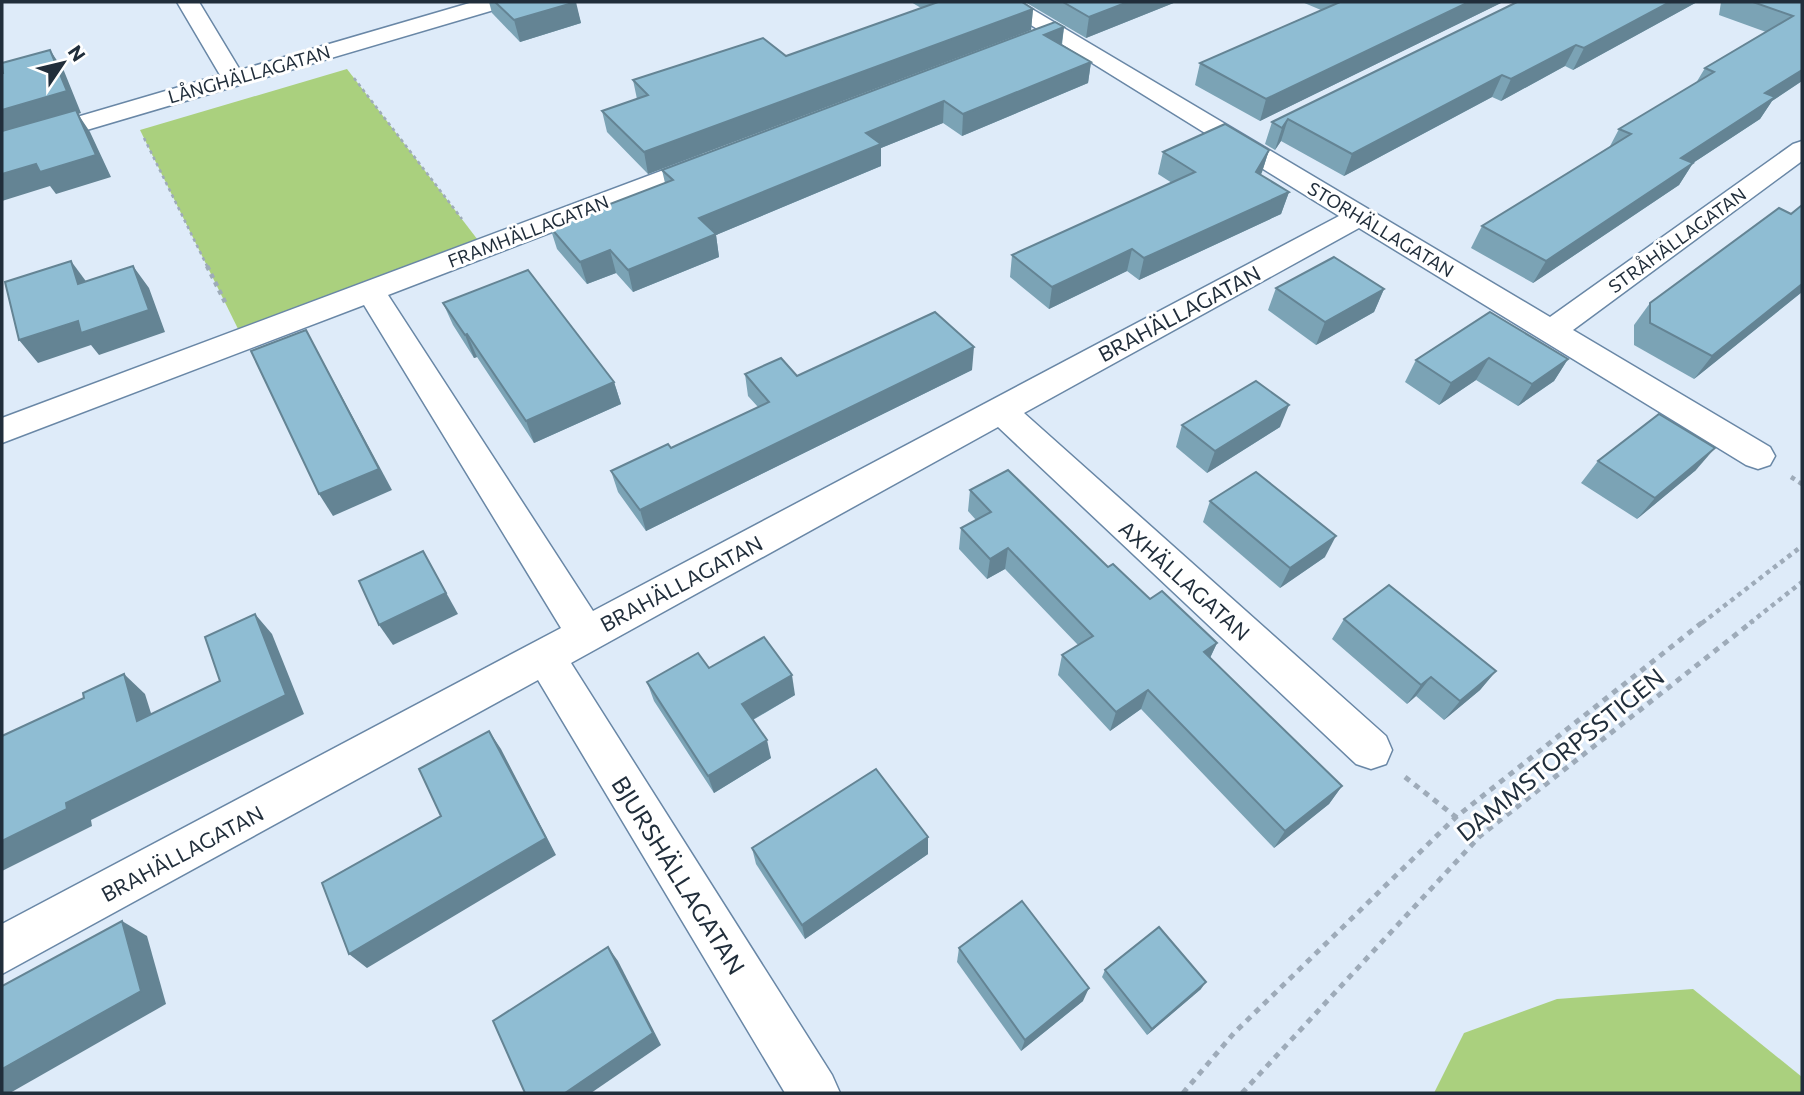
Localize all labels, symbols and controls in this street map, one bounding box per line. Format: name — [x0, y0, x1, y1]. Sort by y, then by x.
north arrow — [28, 28, 98, 98]
street label: LÅNGHÄLLAGATAN — [165, 40, 333, 108]
text: N — [64, 41, 91, 65]
street label: STORHÄLLAGATAN — [1304, 177, 1458, 281]
street label: STRÅHÄLLAGATAN — [1604, 183, 1750, 297]
street label: FRAMHÄLLAGATAN — [444, 190, 612, 272]
street label: BRAHÄLLAGATAN — [1094, 260, 1264, 366]
street label: AXHÄLLAGATAN — [1115, 515, 1255, 645]
street label: BRAHÄLLAGATAN — [596, 530, 766, 636]
street label: DAMMSTORPSSTIGEN — [1450, 661, 1670, 847]
street label: BJURSHÄLLAGATAN — [606, 771, 752, 979]
street label: BRAHÄLLAGATAN — [97, 800, 267, 906]

